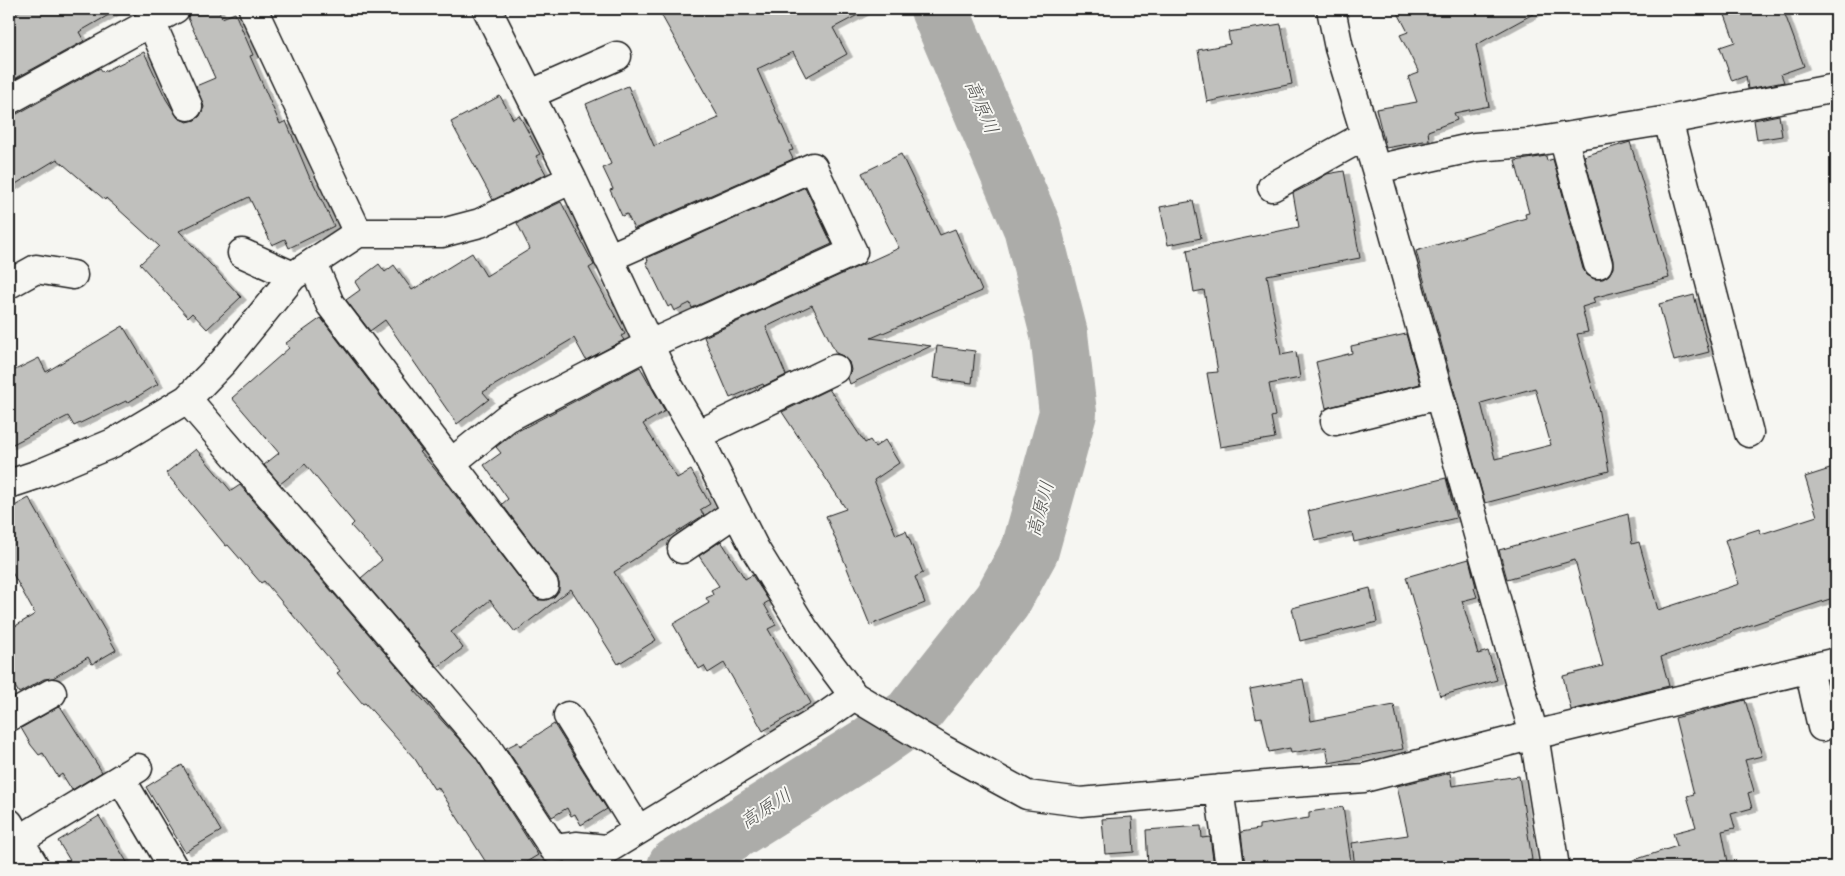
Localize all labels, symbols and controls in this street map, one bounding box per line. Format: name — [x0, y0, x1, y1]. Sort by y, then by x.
water label: 高原川 — [958, 76, 1004, 138]
water label: 高原川 — [1022, 478, 1060, 540]
water label: 高原川 — [735, 783, 797, 835]

